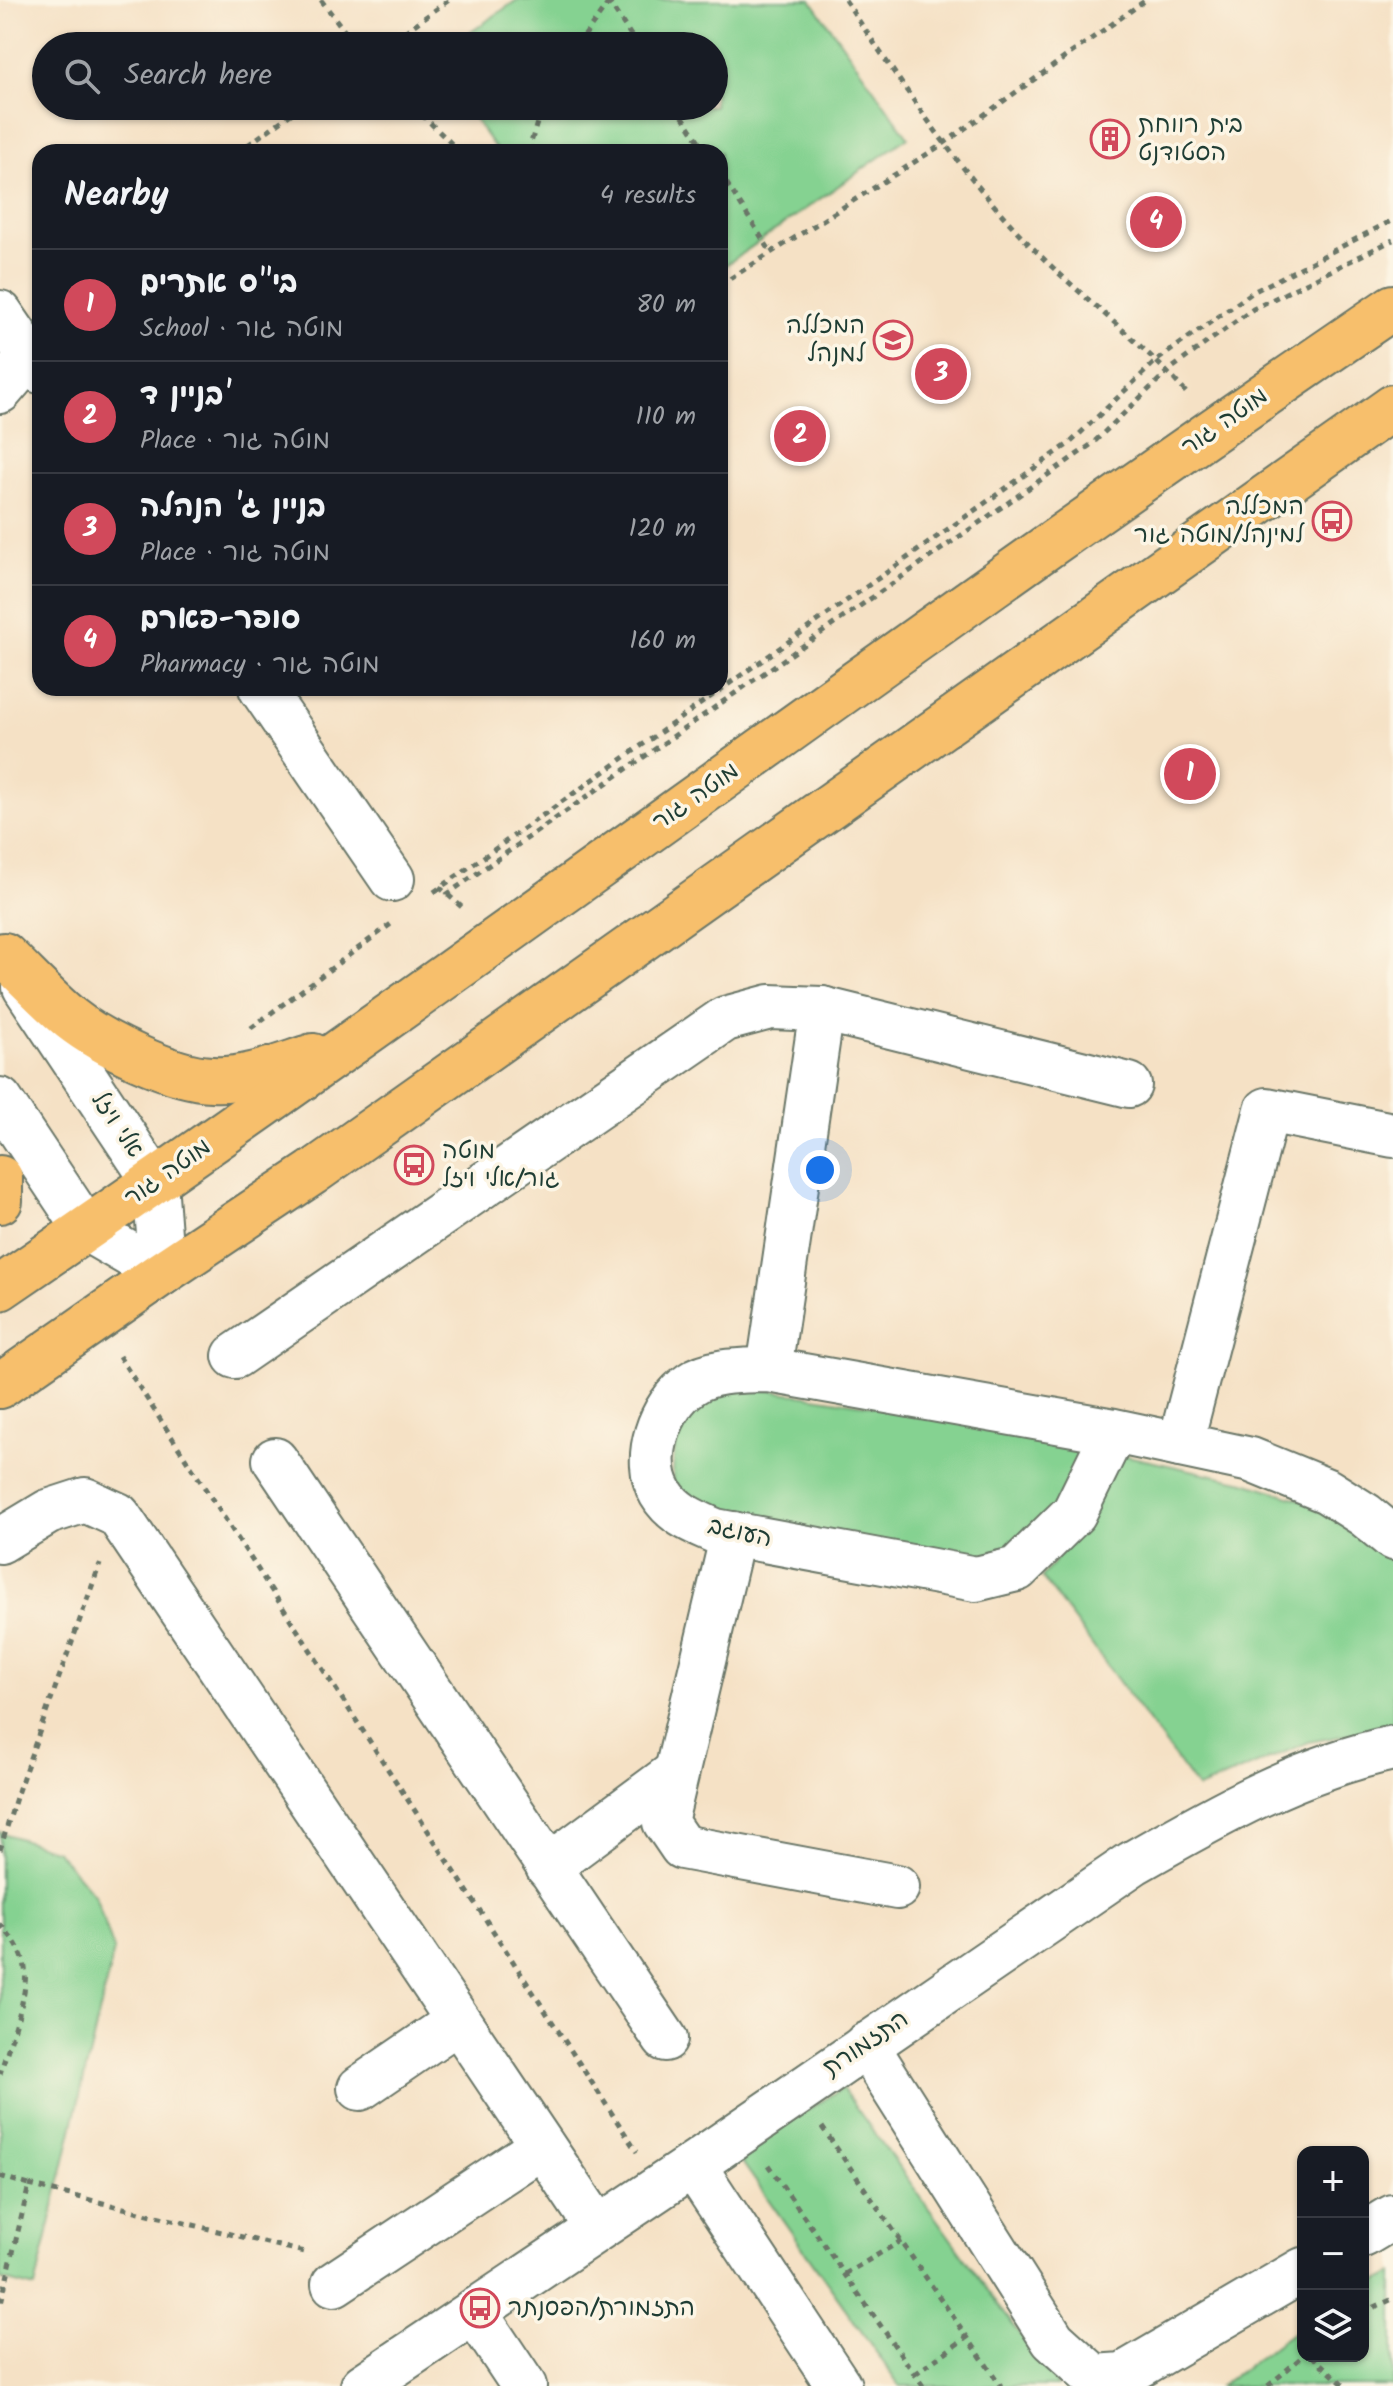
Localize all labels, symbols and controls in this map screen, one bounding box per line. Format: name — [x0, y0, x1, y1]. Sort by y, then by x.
search box — [32, 32, 728, 120]
text: Search here — [124, 52, 272, 100]
icon: search — [60, 54, 104, 98]
place label: בית רווחת הסטודנט — [1138, 106, 1243, 173]
building icon: בית רווחת הסטודנט — [1089, 118, 1131, 160]
text: Nearby — [64, 169, 169, 223]
text: 4 results — [600, 175, 696, 217]
pin: 4 — [1130, 192, 1182, 252]
text: בי"ס אתרים — [140, 260, 298, 308]
text: 1 — [86, 284, 94, 326]
text: 80 m — [636, 284, 696, 326]
place label: המכללה למנהל — [786, 307, 867, 374]
text: School · מוטה גור — [140, 308, 343, 350]
school or university icon: המכללה למנהל — [872, 319, 914, 361]
pin: 3 — [915, 344, 967, 404]
text: בניין ד' — [140, 372, 230, 420]
street label: מוטה גור — [1173, 378, 1277, 466]
text: 2 — [82, 396, 98, 438]
text: 110 m — [636, 396, 696, 438]
pin: 2 — [774, 406, 826, 466]
text: Place · מוטה גור — [140, 420, 330, 462]
text: בניין ג' הנהלה — [140, 484, 326, 532]
place label: המכללה למינהל/מוטה גור — [1134, 488, 1305, 555]
bus stop icon: המכללה למינהל/מוטה גור — [1311, 500, 1353, 542]
text: 3 — [83, 508, 97, 550]
text: 120 m — [629, 508, 696, 550]
text: Place · מוטה גור — [140, 532, 330, 574]
text: סופר-פארם — [140, 596, 300, 644]
text: 4 — [83, 620, 97, 662]
text: 160 m — [629, 620, 696, 662]
text: Pharmacy · מוטה גור — [140, 644, 380, 686]
pin: 1 — [1164, 744, 1216, 804]
street label: מוטה גור — [644, 753, 748, 841]
street label: אלי ויזל — [80, 1084, 154, 1166]
street label: מוטה גור — [116, 1129, 220, 1217]
place label: מוטה גור/אלי ויזל — [442, 1132, 560, 1199]
bus stop icon: מוטה גור/אלי ויזל — [393, 1144, 435, 1186]
your location — [800, 1150, 840, 1190]
street label: העוגב — [704, 1507, 776, 1559]
street label: התזמורת — [815, 2001, 917, 2087]
map controls — [1297, 2146, 1369, 2362]
button: + — [1297, 2146, 1369, 2218]
button: − — [1297, 2218, 1369, 2290]
bus stop icon: התזמורת/הפסנתר — [459, 2287, 501, 2329]
place label: התזמורת/הפסנתר — [508, 2289, 695, 2328]
button: layers — [1297, 2290, 1369, 2362]

